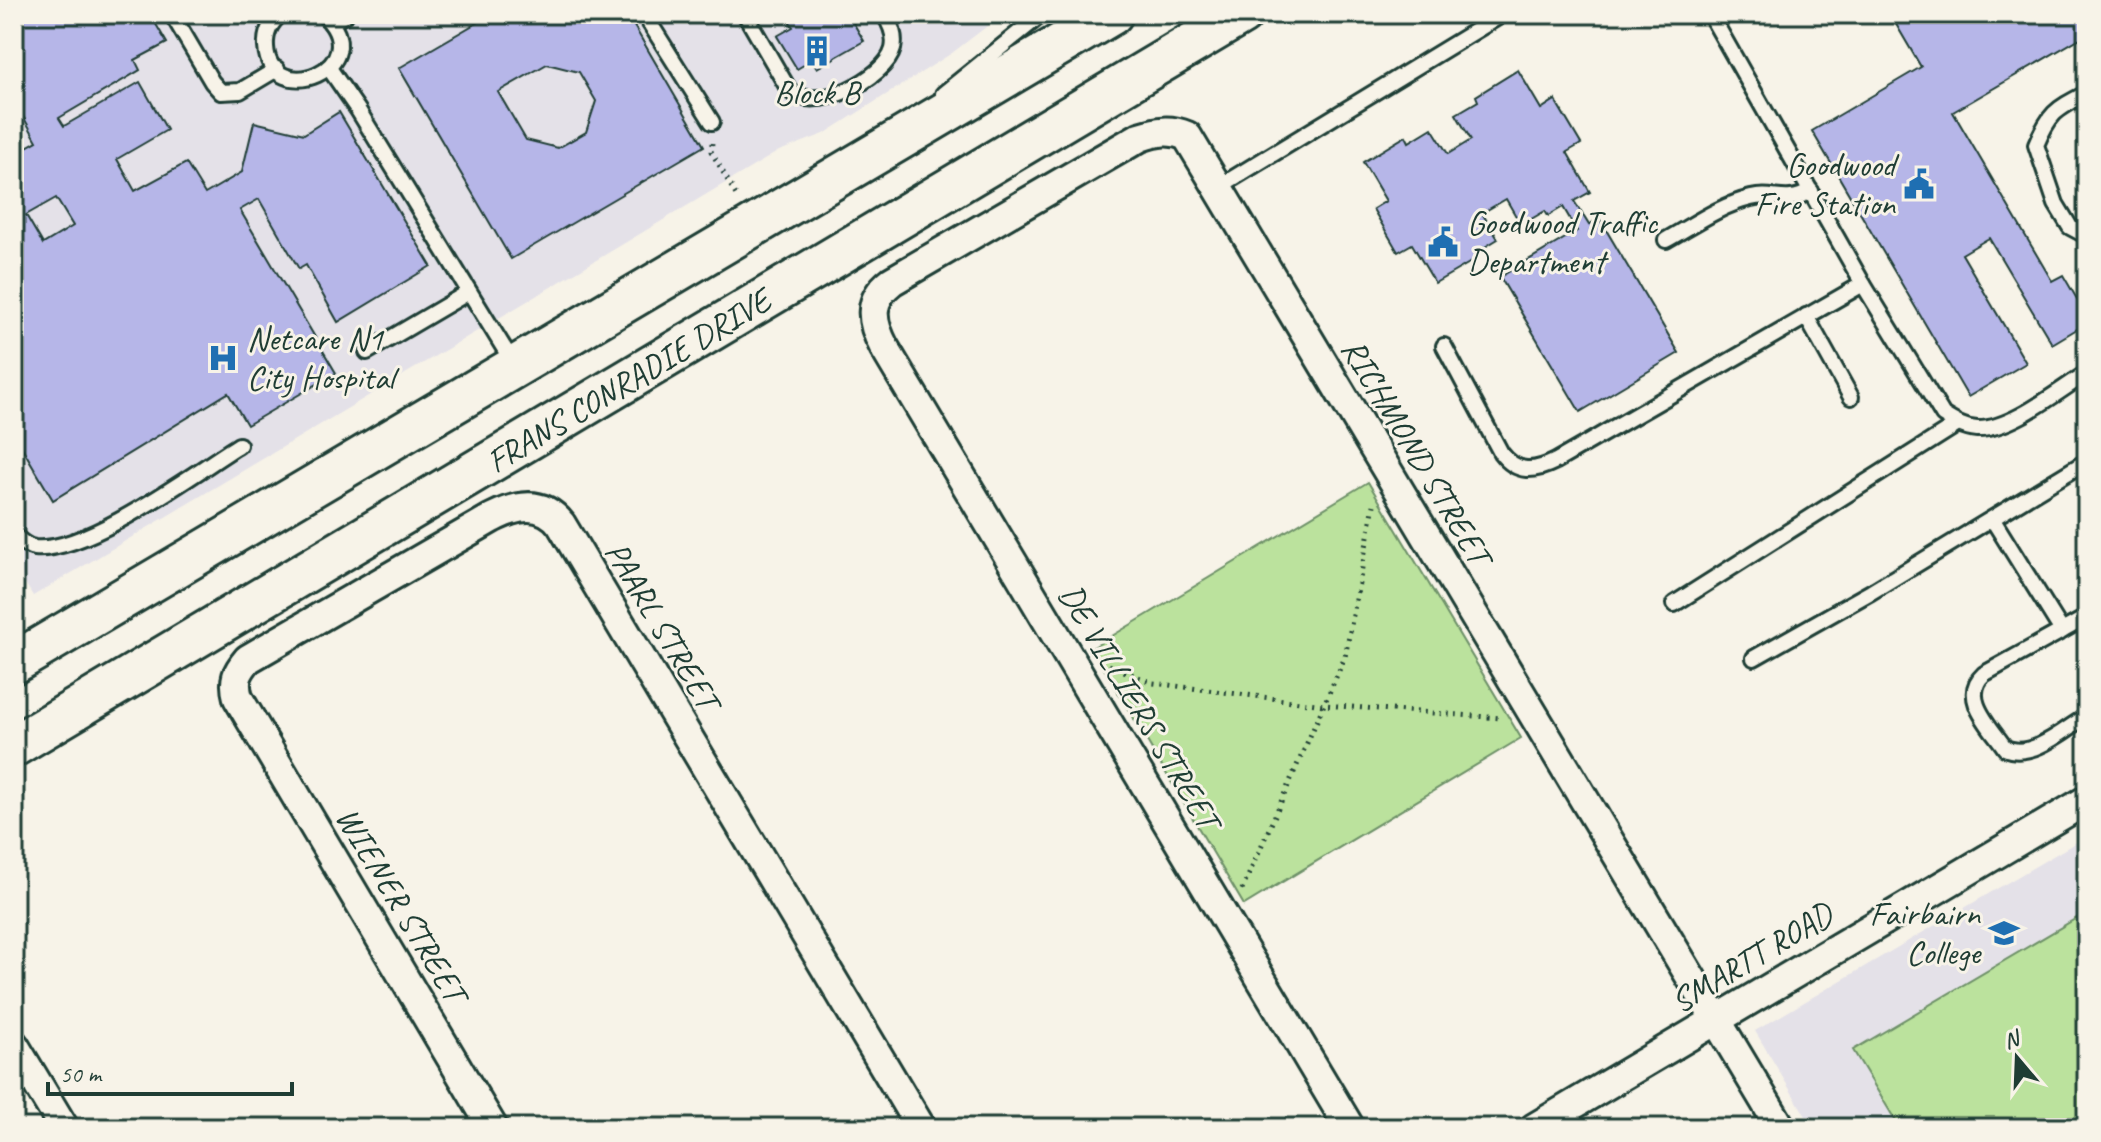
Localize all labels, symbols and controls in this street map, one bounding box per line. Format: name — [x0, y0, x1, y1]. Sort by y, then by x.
building icon: Block B — [800, 34, 834, 68]
place label: Block B — [774, 71, 862, 114]
place label: Goodwood Fire Station — [1755, 143, 1900, 225]
public building icon: Goodwood Fire Station — [1902, 167, 1936, 201]
place label: Goodwood Traffic Department — [1467, 201, 1659, 283]
public building icon: Goodwood Traffic Department — [1426, 225, 1460, 259]
street label: FRANS CONRADIE DRIVE — [478, 277, 782, 482]
place label: Netcare N1 City Hospital — [247, 317, 401, 399]
street label: RICHMOND STREET — [1332, 331, 1504, 577]
hospital icon: Netcare N1 City Hospital — [206, 341, 240, 375]
street label: PAARL STREET — [596, 534, 733, 722]
street label: DE VILLIERS STREET — [1050, 576, 1233, 842]
street label: WIENER STREET — [327, 799, 480, 1015]
street label: SMARTT ROAD — [1663, 891, 1843, 1022]
place label: Fairbairn College — [1870, 892, 1982, 974]
school or university icon: Fairbairn College — [1987, 916, 2021, 950]
north arrow — [1977, 1018, 2057, 1098]
text: N — [2000, 1023, 2025, 1055]
scale bar — [48, 1046, 292, 1096]
text: 50 m — [60, 1059, 103, 1089]

